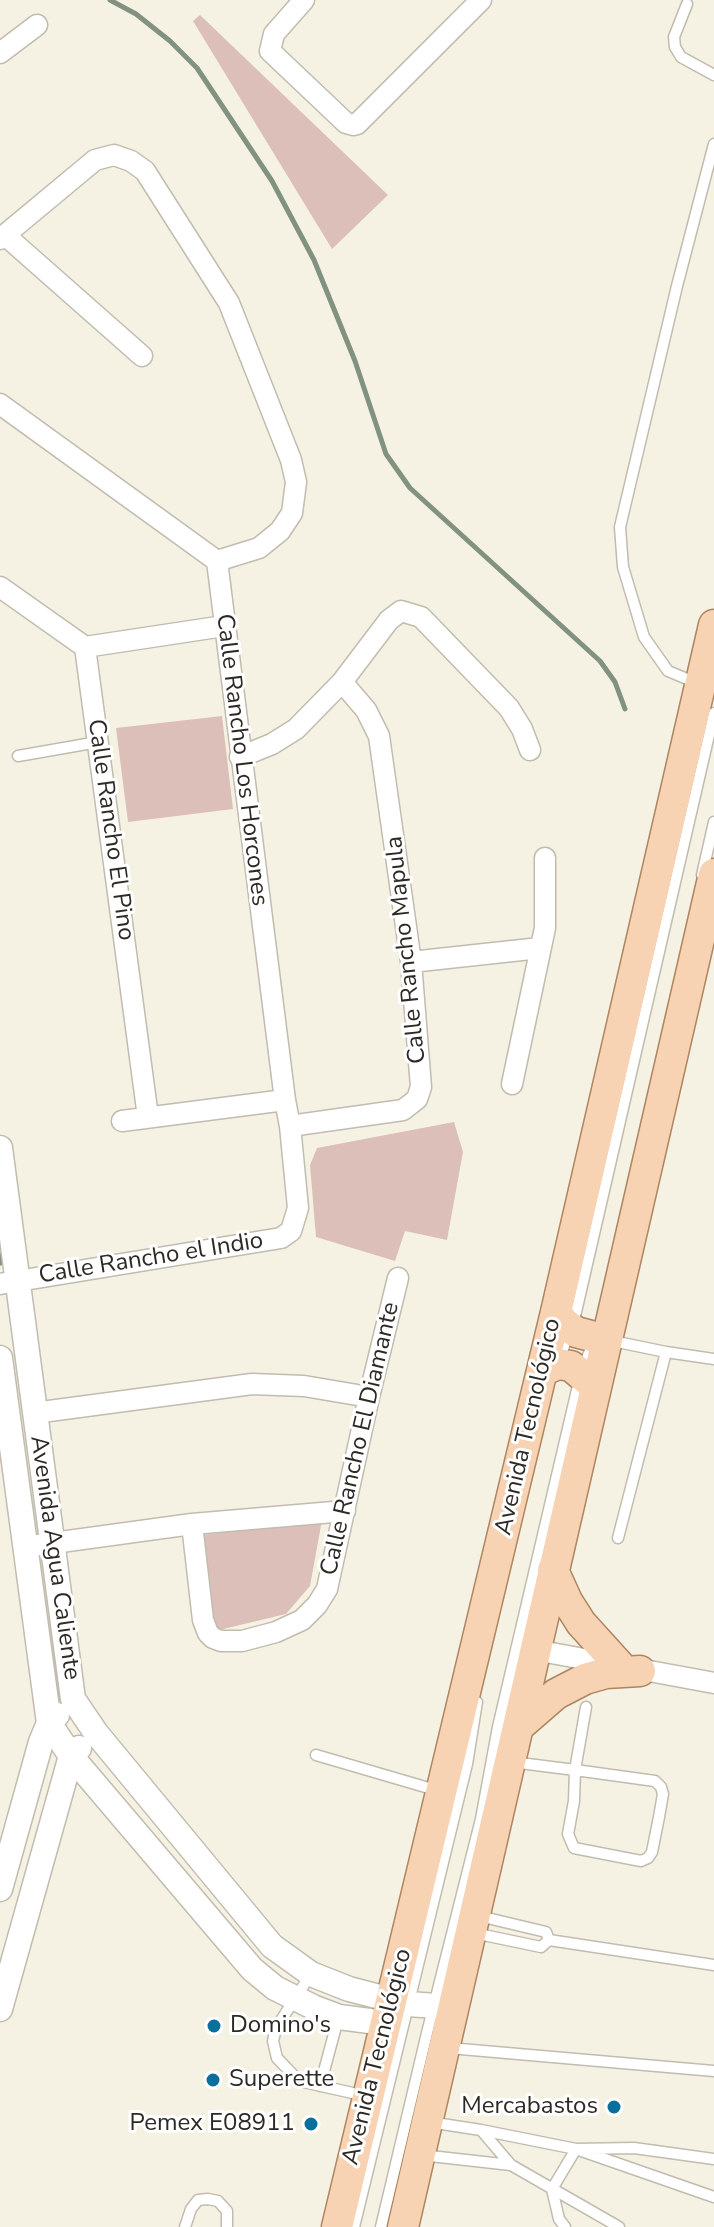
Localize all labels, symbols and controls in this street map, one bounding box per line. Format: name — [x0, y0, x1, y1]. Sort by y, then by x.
street label: Calle Rancho Los Horcones — [209, 612, 273, 908]
street label: Calle Rancho El Pino — [80, 718, 140, 942]
street label: Calle Rancho Mapula — [381, 835, 433, 1065]
street label: Calle Rancho el Indio — [37, 1227, 265, 1291]
street label: Calle Rancho El Diamante — [316, 1300, 406, 1578]
street label: Avenida Tecnológico — [490, 1316, 568, 1538]
street label: Avenida Agua Caliente — [23, 1434, 85, 1682]
street label: Avenida Tecnológico — [337, 1946, 419, 2168]
place label: Domino's — [230, 2012, 331, 2040]
marker: Domino's — [205, 2017, 223, 2035]
place label: Superette — [229, 2066, 334, 2094]
marker: Superette — [204, 2071, 222, 2089]
place label: Mercabastos — [461, 2093, 598, 2121]
marker: Mercabastos — [605, 2098, 623, 2116]
place label: Pemex E08911 — [130, 2110, 295, 2138]
marker: Pemex E08911 — [302, 2115, 320, 2133]

